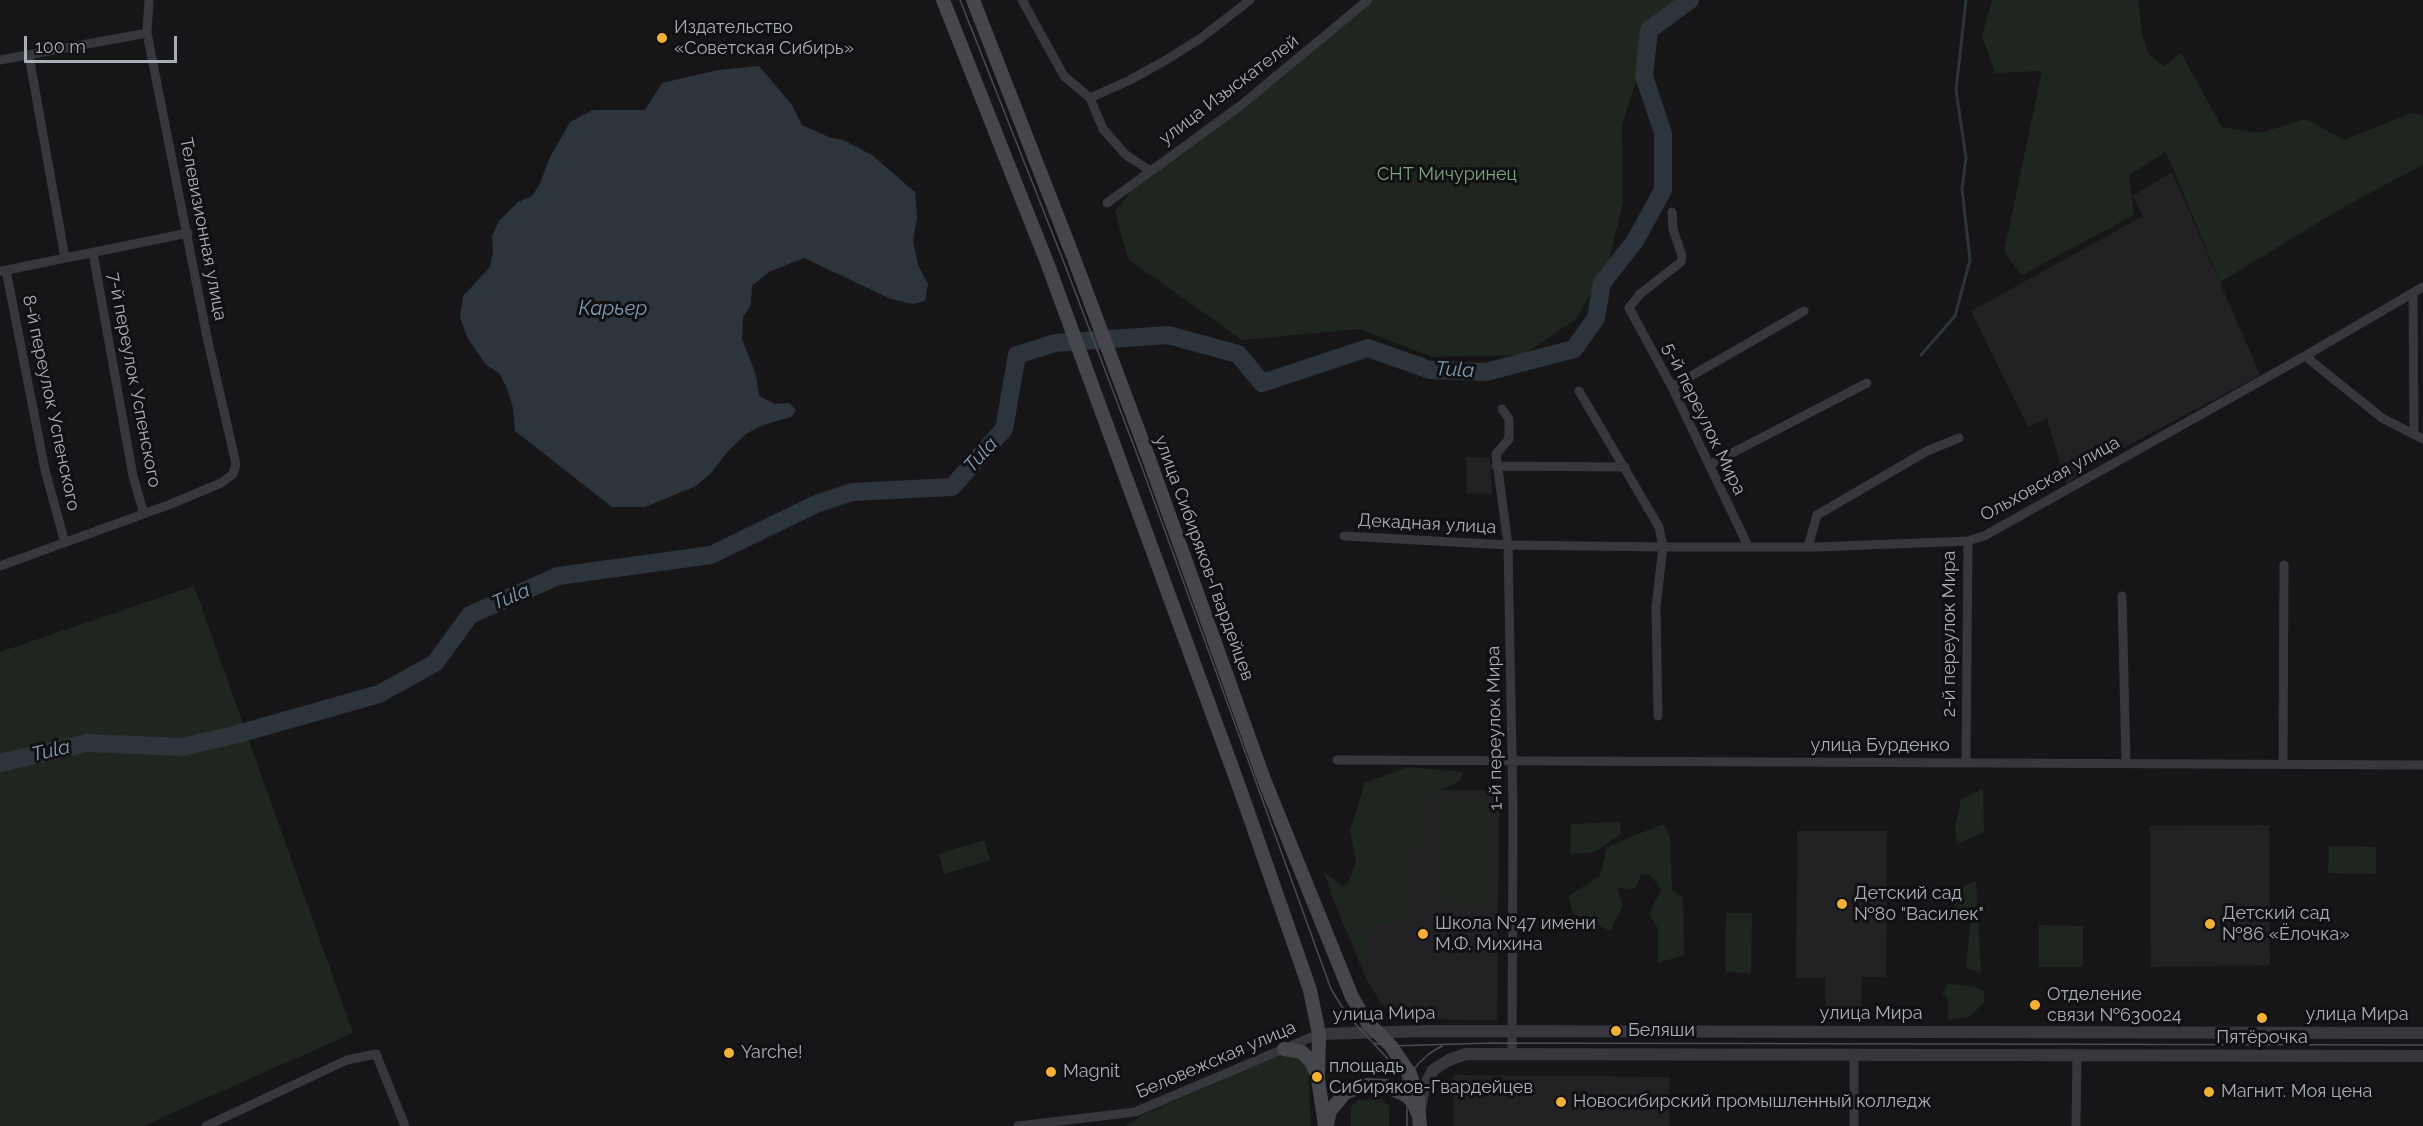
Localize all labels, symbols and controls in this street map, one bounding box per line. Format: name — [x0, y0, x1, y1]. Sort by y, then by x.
place label: Издательство «Советская Сибирь» — [674, 17, 854, 60]
scale bar — [27, 24, 180, 62]
street label: улица Изыскателей — [1155, 30, 1303, 150]
marker: Издательство «Советская Сибирь» — [655, 31, 669, 45]
text: 100 m — [35, 36, 86, 57]
street label: Телевизионная улица — [175, 136, 231, 322]
park label: СНТ Мичуринец — [1377, 164, 1517, 186]
street label: 7-й переулок Успенского — [103, 271, 165, 489]
street label: 8-й переулок Успенского — [18, 293, 84, 513]
water label: Карьер — [579, 297, 647, 321]
street label: 5-й переулок Мира — [1658, 339, 1750, 499]
water label: Tula — [1435, 357, 1475, 383]
street label: улица Сибиряков-Гвардейцев — [1149, 432, 1259, 684]
street label: Ольховская улица — [1977, 432, 2123, 526]
water label: Tula — [959, 433, 1003, 477]
street label: Декадная улица — [1357, 510, 1497, 538]
street label: 2-й переулок Мира — [1939, 551, 1961, 717]
water label: Tula — [488, 578, 534, 616]
street label: 1-й переулок Мира — [1483, 646, 1507, 810]
water label: Tula — [29, 735, 73, 767]
street label: улица Бурденко — [1810, 735, 1950, 757]
place label: Детский сад №80 "Василек" — [1854, 883, 1984, 926]
marker: Детский сад №80 "Василек" — [1835, 897, 1849, 911]
place label: Детский сад №86 «Ёлочка» — [2222, 903, 2350, 946]
place label: Школа №47 имени М.Ф. Михина — [1435, 913, 1596, 956]
marker: Детский сад №86 «Ёлочка» — [2203, 917, 2217, 931]
marker: Школа №47 имени М.Ф. Михина — [1416, 927, 1430, 941]
place label: Отделение связи №630024 — [2047, 984, 2182, 1026]
marker: Отделение связи №630024 — [2028, 998, 2042, 1012]
street label: улица Мира — [1332, 1002, 1436, 1026]
street label: улица Мира — [1820, 1003, 1922, 1025]
street label: улица Мира — [2306, 1004, 2408, 1026]
marker: Пятёрочка — [2255, 1011, 2269, 1025]
street label: Беловежская улица — [1133, 1017, 1299, 1103]
place label: Беляши — [1628, 1020, 1695, 1042]
marker: Беляши — [1609, 1024, 1623, 1038]
place label: Пятёрочка — [2216, 1027, 2308, 1049]
place label: Yarche! — [741, 1042, 802, 1064]
marker: Yarche! — [722, 1046, 736, 1060]
place label: площадь Сибиряков-Гвардейцев — [1329, 1056, 1533, 1098]
place label: Magnit — [1063, 1061, 1120, 1083]
marker: Magnit — [1044, 1065, 1058, 1079]
marker: площадь Сибиряков-Гвардейцев — [1310, 1070, 1324, 1084]
place label: Магнит. Моя цена — [2221, 1081, 2372, 1103]
marker: Магнит. Моя цена — [2202, 1085, 2216, 1099]
place label: Новосибирский промышленный колледж — [1573, 1091, 1931, 1113]
marker: Новосибирский промышленный колледж — [1554, 1095, 1568, 1109]

